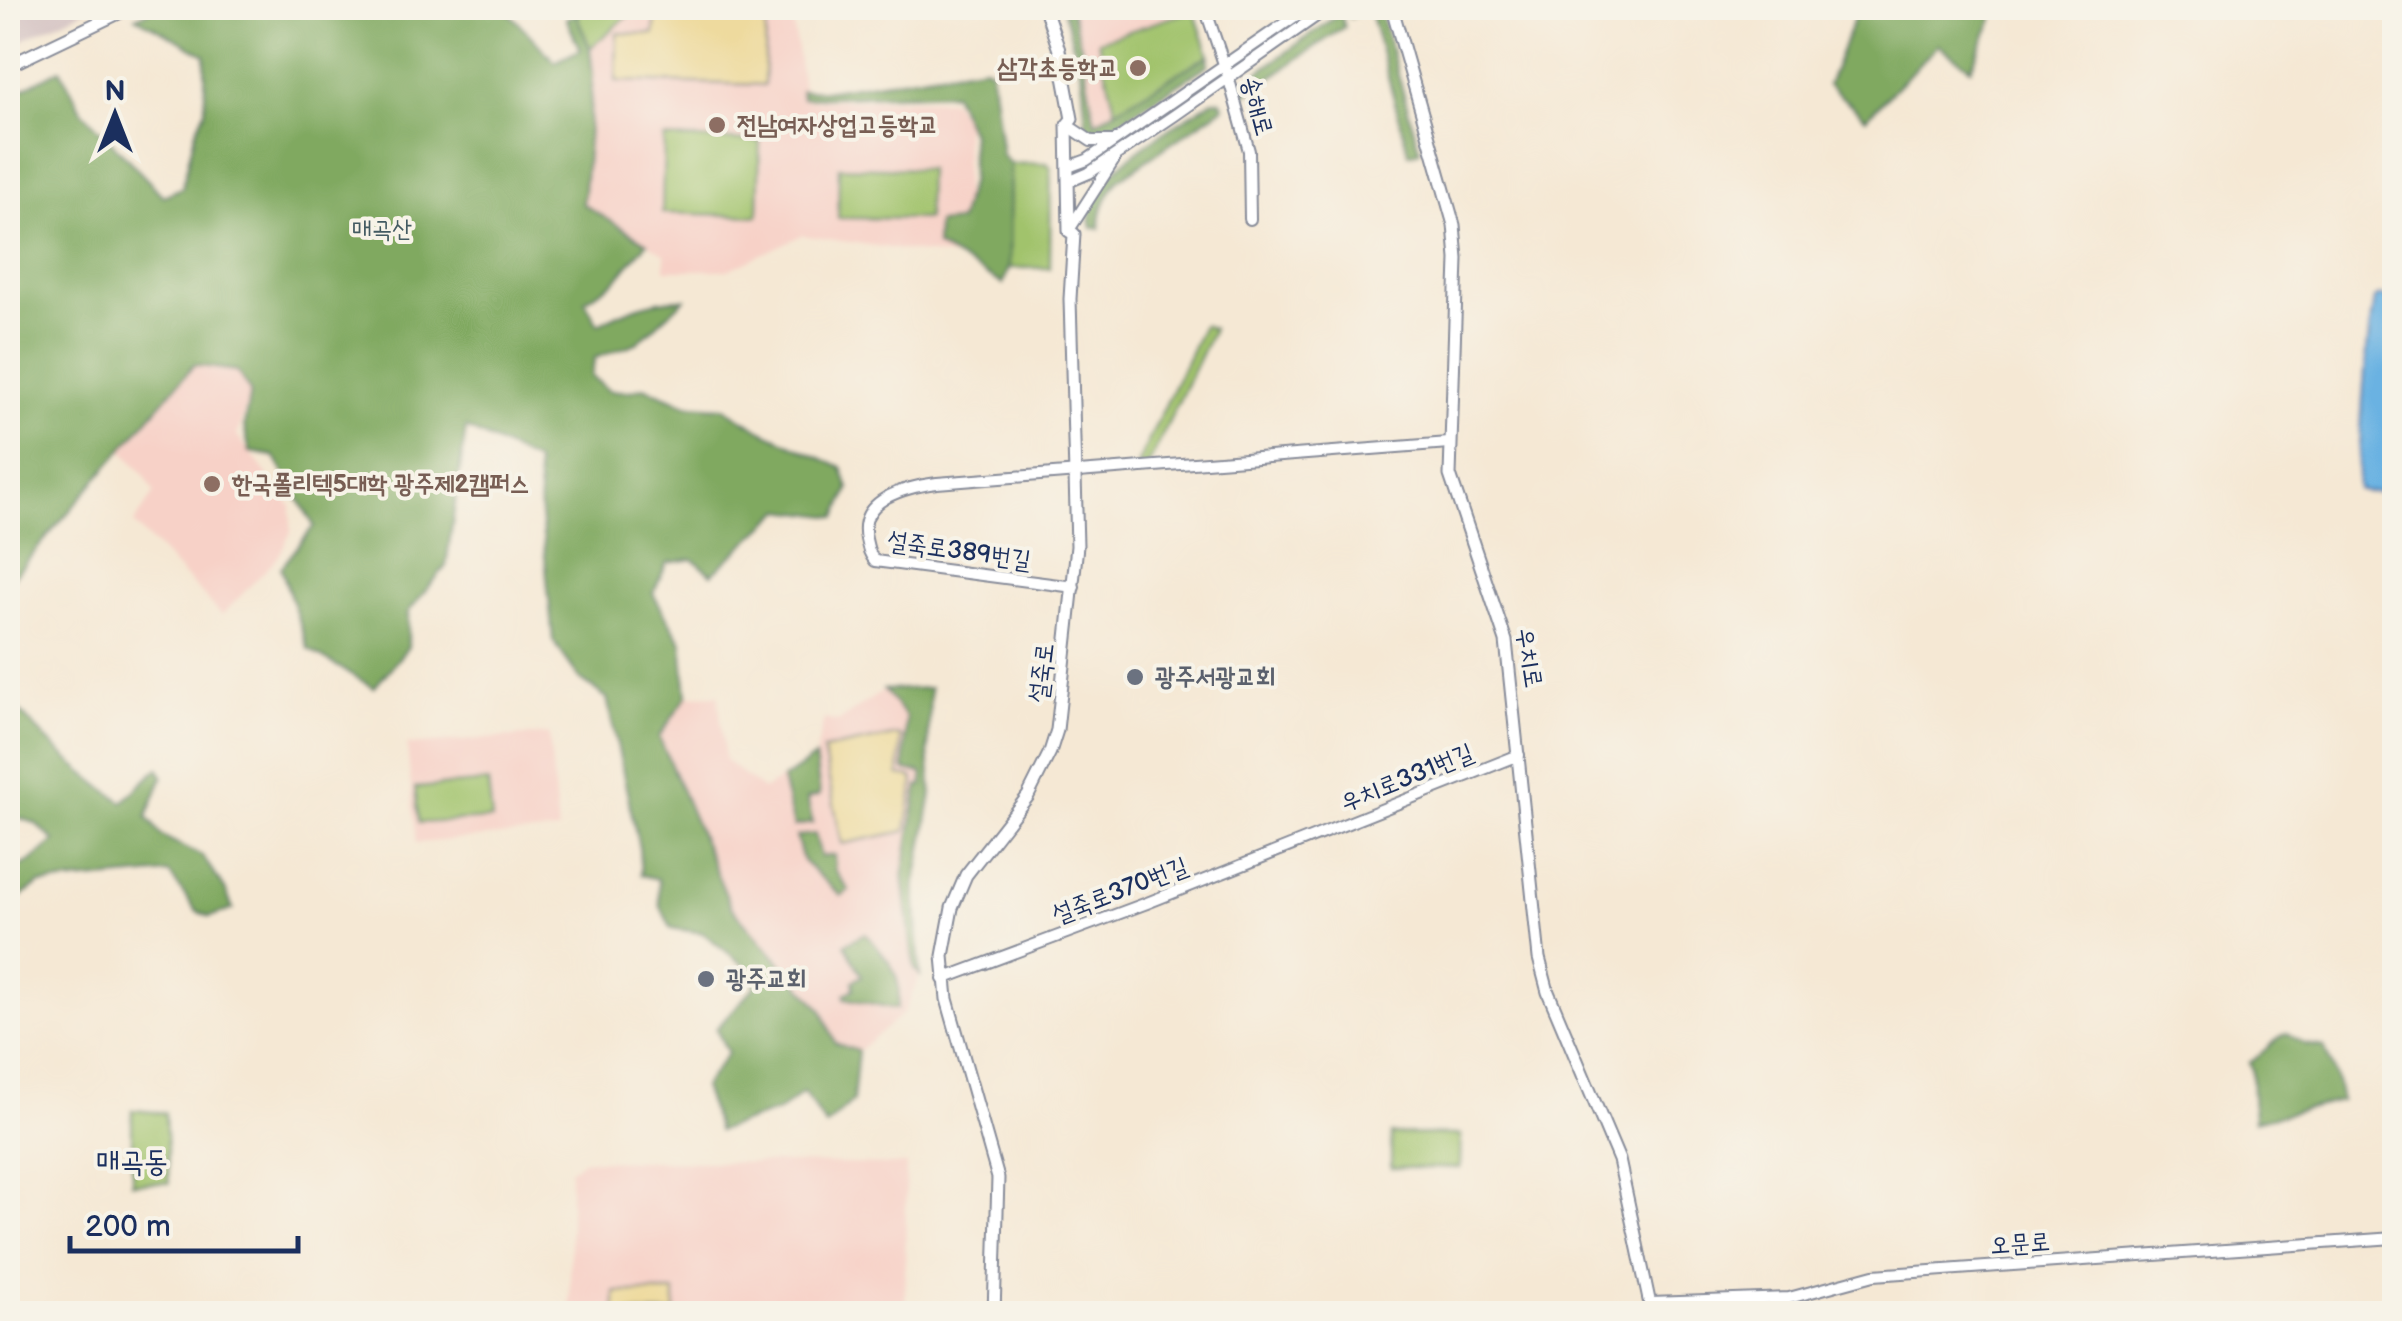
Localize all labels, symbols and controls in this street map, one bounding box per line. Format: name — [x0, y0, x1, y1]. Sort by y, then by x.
place label: 삼각초등학교 — [996, 53, 1118, 84]
marker: 삼각초등학교 — [1127, 57, 1149, 79]
north arrow — [65, 65, 165, 165]
street label: 송해로 — [1234, 73, 1280, 139]
text: N — [104, 75, 126, 108]
place label: 전남여자상업고등학교 — [737, 110, 938, 141]
marker: 전남여자상업고등학교 — [706, 114, 728, 136]
park label: 매곡산 — [352, 214, 412, 245]
place label: 한국폴리텍5대학 광주제2캠퍼스 — [231, 469, 530, 500]
marker: 한국폴리텍5대학 광주제2캠퍼스 — [201, 473, 223, 495]
street label: 설죽로389번길 — [885, 526, 1033, 576]
street label: 우치로 — [1509, 626, 1549, 690]
street label: 설죽로 — [1023, 641, 1061, 705]
place label: 광주서광교회 — [1155, 662, 1276, 693]
marker: 광주서광교회 — [1124, 666, 1146, 688]
street label: 우치로331번길 — [1336, 737, 1478, 819]
street label: 설죽로370번길 — [1048, 851, 1192, 931]
place label: 광주교회 — [726, 964, 806, 995]
marker: 광주교회 — [695, 968, 717, 990]
district label: 매곡동 — [96, 1144, 168, 1180]
scale bar — [70, 1191, 298, 1253]
text: 200 m — [85, 1209, 171, 1245]
street label: 오문로 — [1989, 1226, 2051, 1262]

